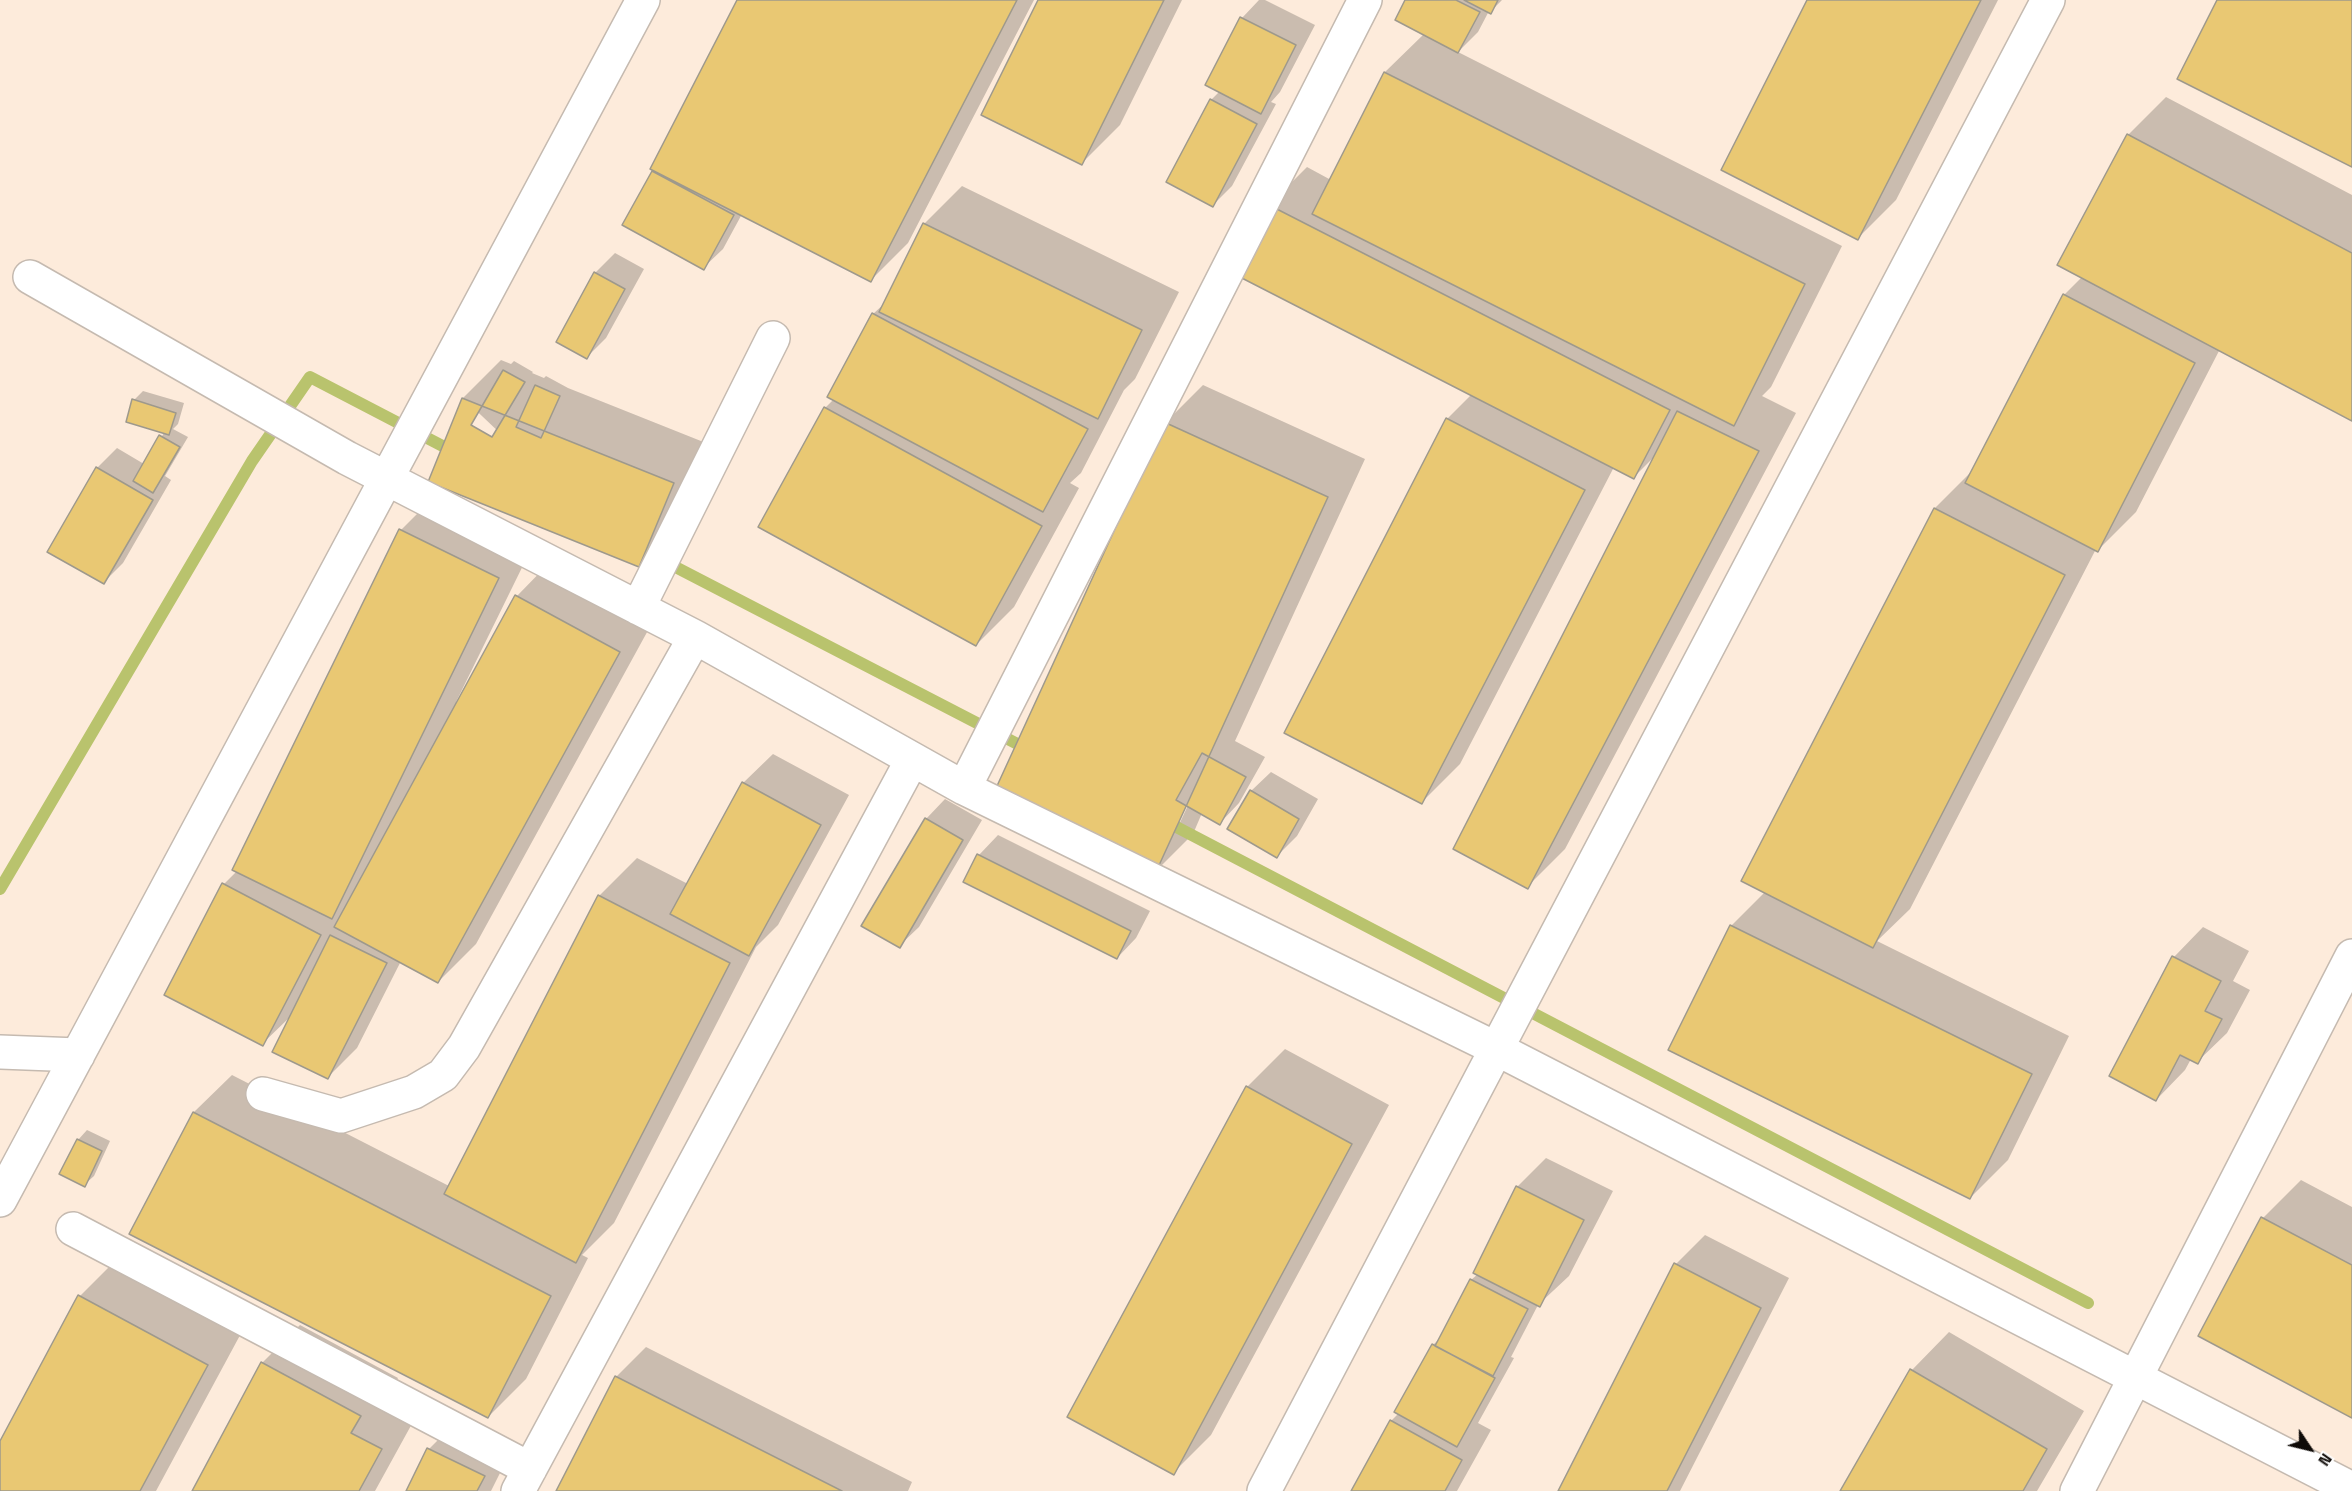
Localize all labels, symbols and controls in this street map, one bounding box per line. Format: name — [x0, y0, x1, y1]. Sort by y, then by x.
north arrow — [2280, 1419, 2340, 1479]
text: N — [2313, 1449, 2337, 1470]

